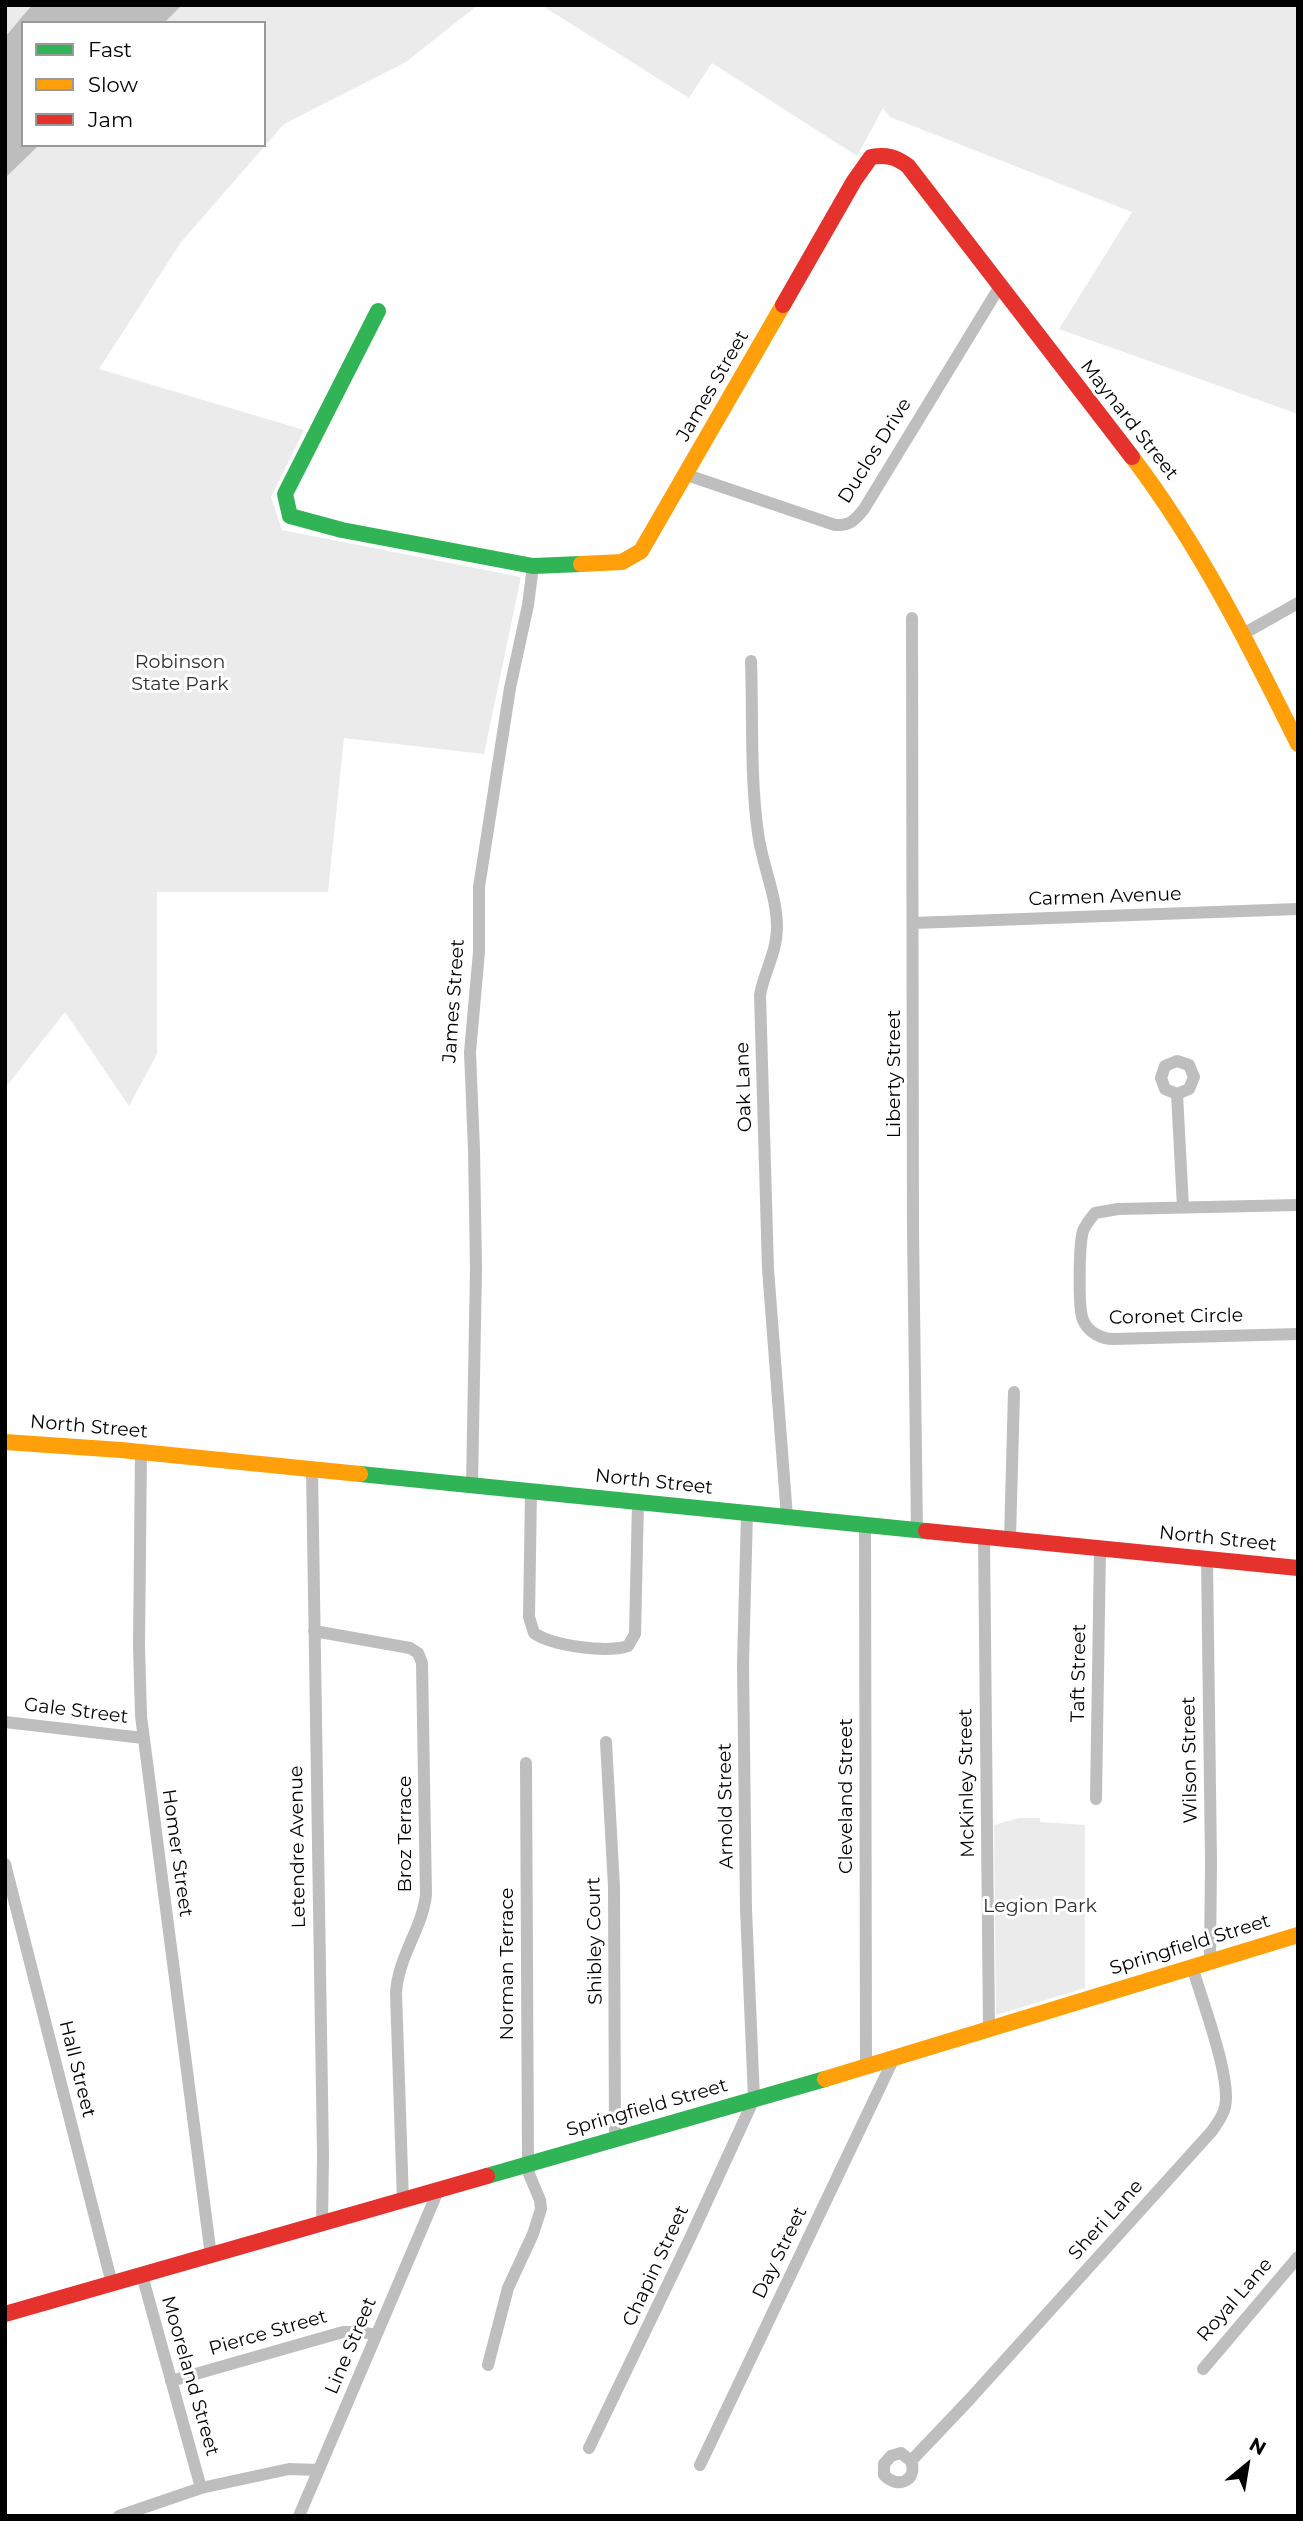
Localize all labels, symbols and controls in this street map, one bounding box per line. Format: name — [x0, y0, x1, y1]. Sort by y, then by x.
legend — [21, 21, 266, 147]
text: Fast — [88, 37, 132, 62]
text: Slow — [88, 72, 138, 97]
text: Jam — [88, 107, 133, 132]
street label: James Street — [672, 327, 754, 445]
street label: Maynard Street — [1075, 355, 1183, 485]
street label: Duclos Drive — [834, 394, 916, 508]
park label: Robinson State Park — [131, 651, 229, 695]
street label: Carmen Avenue — [1028, 883, 1182, 911]
street label: James Street — [438, 938, 470, 1064]
street label: Liberty Street — [883, 1010, 905, 1138]
street label: Oak Lane — [731, 1042, 757, 1132]
street label: Coronet Circle — [1109, 1304, 1243, 1330]
street label: North Street — [29, 1410, 149, 1444]
street label: North Street — [594, 1464, 714, 1500]
street label: North Street — [1158, 1521, 1278, 1557]
street label: Taft Street — [1067, 1624, 1091, 1722]
street label: Gale Street — [23, 1693, 129, 1729]
street label: Wilson Street — [1177, 1696, 1203, 1824]
street label: McKinley Street — [954, 1708, 980, 1858]
street label: Cleveland Street — [835, 1718, 857, 1874]
street label: Arnold Street — [713, 1743, 739, 1869]
street label: Letendre Avenue — [285, 1766, 311, 1928]
street label: Broz Terrace — [394, 1775, 416, 1893]
street label: Homer Street — [157, 1788, 197, 1918]
street label: Shibley Court — [582, 1877, 608, 2005]
street label: Norman Terrace — [496, 1888, 518, 2040]
park label: Legion Park — [983, 1895, 1097, 1917]
street label: Springfield Street — [1107, 1910, 1273, 1980]
street label: Hall Street — [54, 2018, 100, 2120]
street label: Springfield Street — [564, 2074, 730, 2142]
street label: Sheri Lane — [1064, 2175, 1148, 2265]
street label: Chapin Street — [618, 2202, 694, 2330]
street label: Day Street — [748, 2203, 812, 2303]
street label: Royal Lane — [1193, 2254, 1277, 2346]
street label: Mooreland Street — [156, 2293, 224, 2459]
street label: Line Street — [320, 2294, 382, 2398]
street label: Pierce Street — [206, 2305, 330, 2361]
north arrow — [1212, 2430, 1282, 2500]
text: N — [1245, 2433, 1270, 2460]

